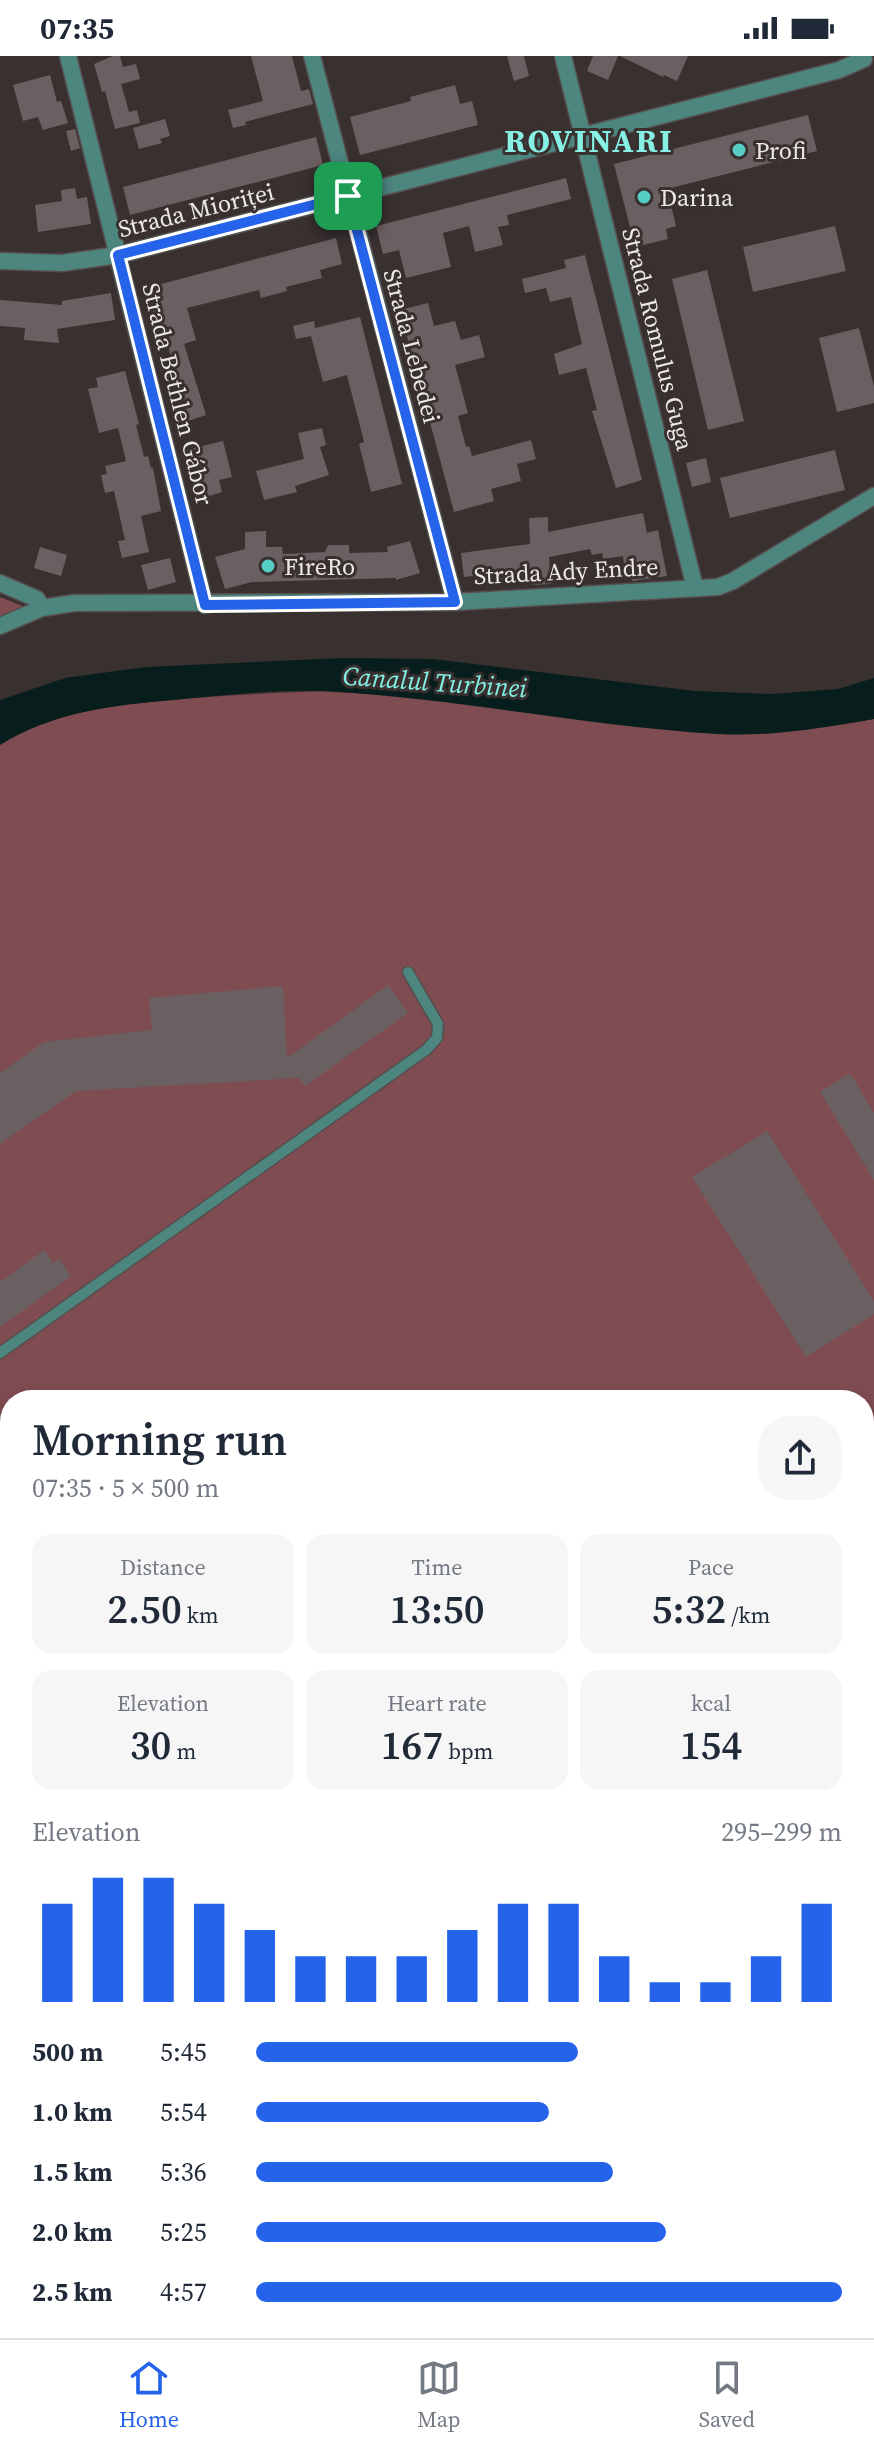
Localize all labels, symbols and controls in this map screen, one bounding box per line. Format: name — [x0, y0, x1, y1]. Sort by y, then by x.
text: 07:35 — [40, 8, 114, 49]
district label: ROVINARI — [504, 119, 674, 163]
place label: Profi — [755, 134, 807, 167]
marker: Profi — [730, 141, 748, 159]
pin — [314, 162, 382, 230]
icon: arrive — [326, 174, 370, 218]
street label: Strada Mioriței — [115, 175, 277, 245]
place label: Darina — [660, 181, 734, 214]
marker: Darina — [635, 188, 653, 206]
street label: Strada Romulus Guga — [614, 224, 702, 455]
street label: Strada Lebedei — [376, 265, 448, 427]
street label: Strada Bethlen Gábor — [134, 279, 222, 509]
place label: FireRo — [284, 550, 355, 583]
street label: Strada Ady Endre — [473, 550, 659, 592]
marker: FireRo — [259, 557, 277, 575]
water label: Canalul Turbinei — [342, 658, 528, 706]
text: Morning run — [32, 1409, 288, 1470]
button: share — [758, 1416, 842, 1500]
text: 07:35 · 5 × 500 m — [32, 1470, 219, 1506]
text: Distance — [120, 1552, 206, 1582]
text: Time — [412, 1552, 462, 1582]
text: Pace — [688, 1552, 734, 1582]
text: 2.50 — [107, 1582, 182, 1636]
text: 13:50 — [389, 1582, 485, 1636]
text: 5:32 — [652, 1582, 726, 1636]
text: km — [182, 1600, 219, 1630]
text: /km — [726, 1600, 770, 1630]
text: Elevation — [117, 1688, 209, 1718]
text: Heart rate — [387, 1688, 487, 1718]
text: kcal — [691, 1688, 731, 1718]
text: 30 — [130, 1718, 171, 1772]
text: 167 — [381, 1718, 443, 1772]
text: 154 — [680, 1718, 742, 1772]
text: m — [171, 1736, 196, 1766]
text: bpm — [443, 1736, 493, 1766]
text: Elevation — [32, 1814, 141, 1850]
text: 295–299 m — [721, 1814, 842, 1850]
text: 500 m — [32, 2034, 103, 2070]
text: 5:45 — [160, 2034, 207, 2070]
text: 1.0 km — [32, 2094, 113, 2130]
text: 5:54 — [160, 2094, 207, 2130]
text: 1.5 km — [32, 2154, 113, 2190]
text: 5:36 — [160, 2154, 207, 2190]
text: 2.0 km — [32, 2214, 113, 2250]
text: 5:25 — [160, 2214, 207, 2250]
text: 2.5 km — [32, 2274, 113, 2310]
text: 4:57 — [160, 2274, 207, 2310]
tab: Home — [119, 2356, 179, 2434]
tab: Map — [417, 2356, 461, 2434]
tab: Saved — [699, 2356, 755, 2434]

